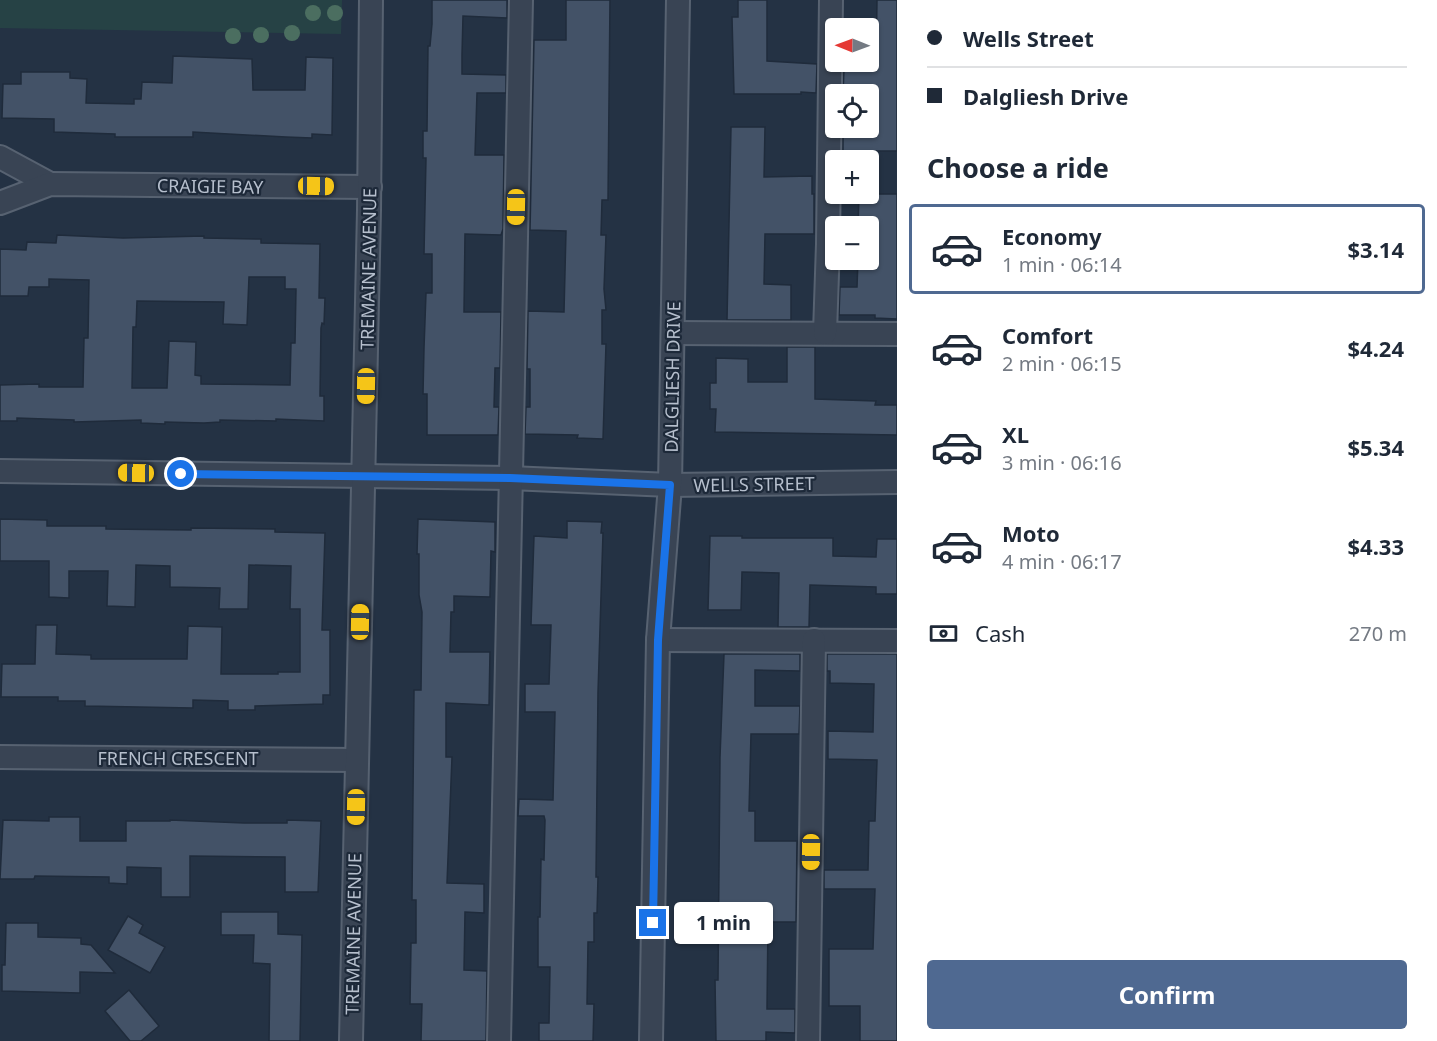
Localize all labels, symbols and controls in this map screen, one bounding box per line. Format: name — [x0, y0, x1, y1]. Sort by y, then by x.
north arrow — [825, 18, 879, 72]
map controls — [825, 18, 879, 270]
text: Wells Street — [963, 23, 1094, 53]
text: Dalgliesh Drive — [963, 81, 1128, 111]
button: locate — [825, 84, 879, 138]
text: Choose a ride — [927, 149, 1109, 186]
button: + — [825, 150, 879, 204]
street label: CRAIGIE BAY — [157, 173, 264, 199]
car — [298, 177, 334, 195]
street label: TREMAINE AVENUE — [355, 188, 381, 350]
car — [507, 189, 525, 225]
button: − — [825, 216, 879, 270]
text: Economy — [1002, 221, 1101, 251]
icon: car — [930, 222, 984, 276]
text: $3.14 — [1347, 234, 1404, 264]
text: 1 min · 06:14 — [1002, 251, 1122, 278]
street label: DALGLIESH DRIVE — [659, 301, 685, 453]
text: Comfort — [1002, 320, 1093, 350]
icon: car — [930, 321, 984, 375]
text: $4.24 — [1347, 333, 1404, 363]
text: 2 min · 06:15 — [1002, 350, 1122, 377]
car — [357, 368, 375, 404]
text: XL — [1002, 419, 1029, 449]
icon: car — [930, 420, 984, 474]
text: $5.34 — [1347, 432, 1404, 462]
text: 3 min · 06:16 — [1002, 449, 1122, 476]
route start — [167, 460, 194, 487]
car — [118, 464, 154, 482]
street label: WELLS STREET — [693, 471, 815, 497]
text: Moto — [1002, 518, 1060, 548]
icon: car — [930, 519, 984, 573]
text: $4.33 — [1347, 531, 1404, 561]
text: 4 min · 06:17 — [1002, 548, 1122, 575]
car — [351, 604, 369, 640]
icon: cash — [927, 617, 960, 650]
text: Cash — [975, 618, 1025, 648]
text: 270 m — [1349, 620, 1407, 647]
street label: FRENCH CRESCENT — [97, 746, 259, 770]
car — [347, 789, 365, 825]
car — [802, 834, 820, 870]
street label: TREMAINE AVENUE — [340, 853, 366, 1015]
callout: 1 min — [674, 902, 773, 944]
route end — [639, 909, 666, 936]
text: 1 min — [696, 909, 751, 936]
button: Confirm — [927, 960, 1407, 1029]

